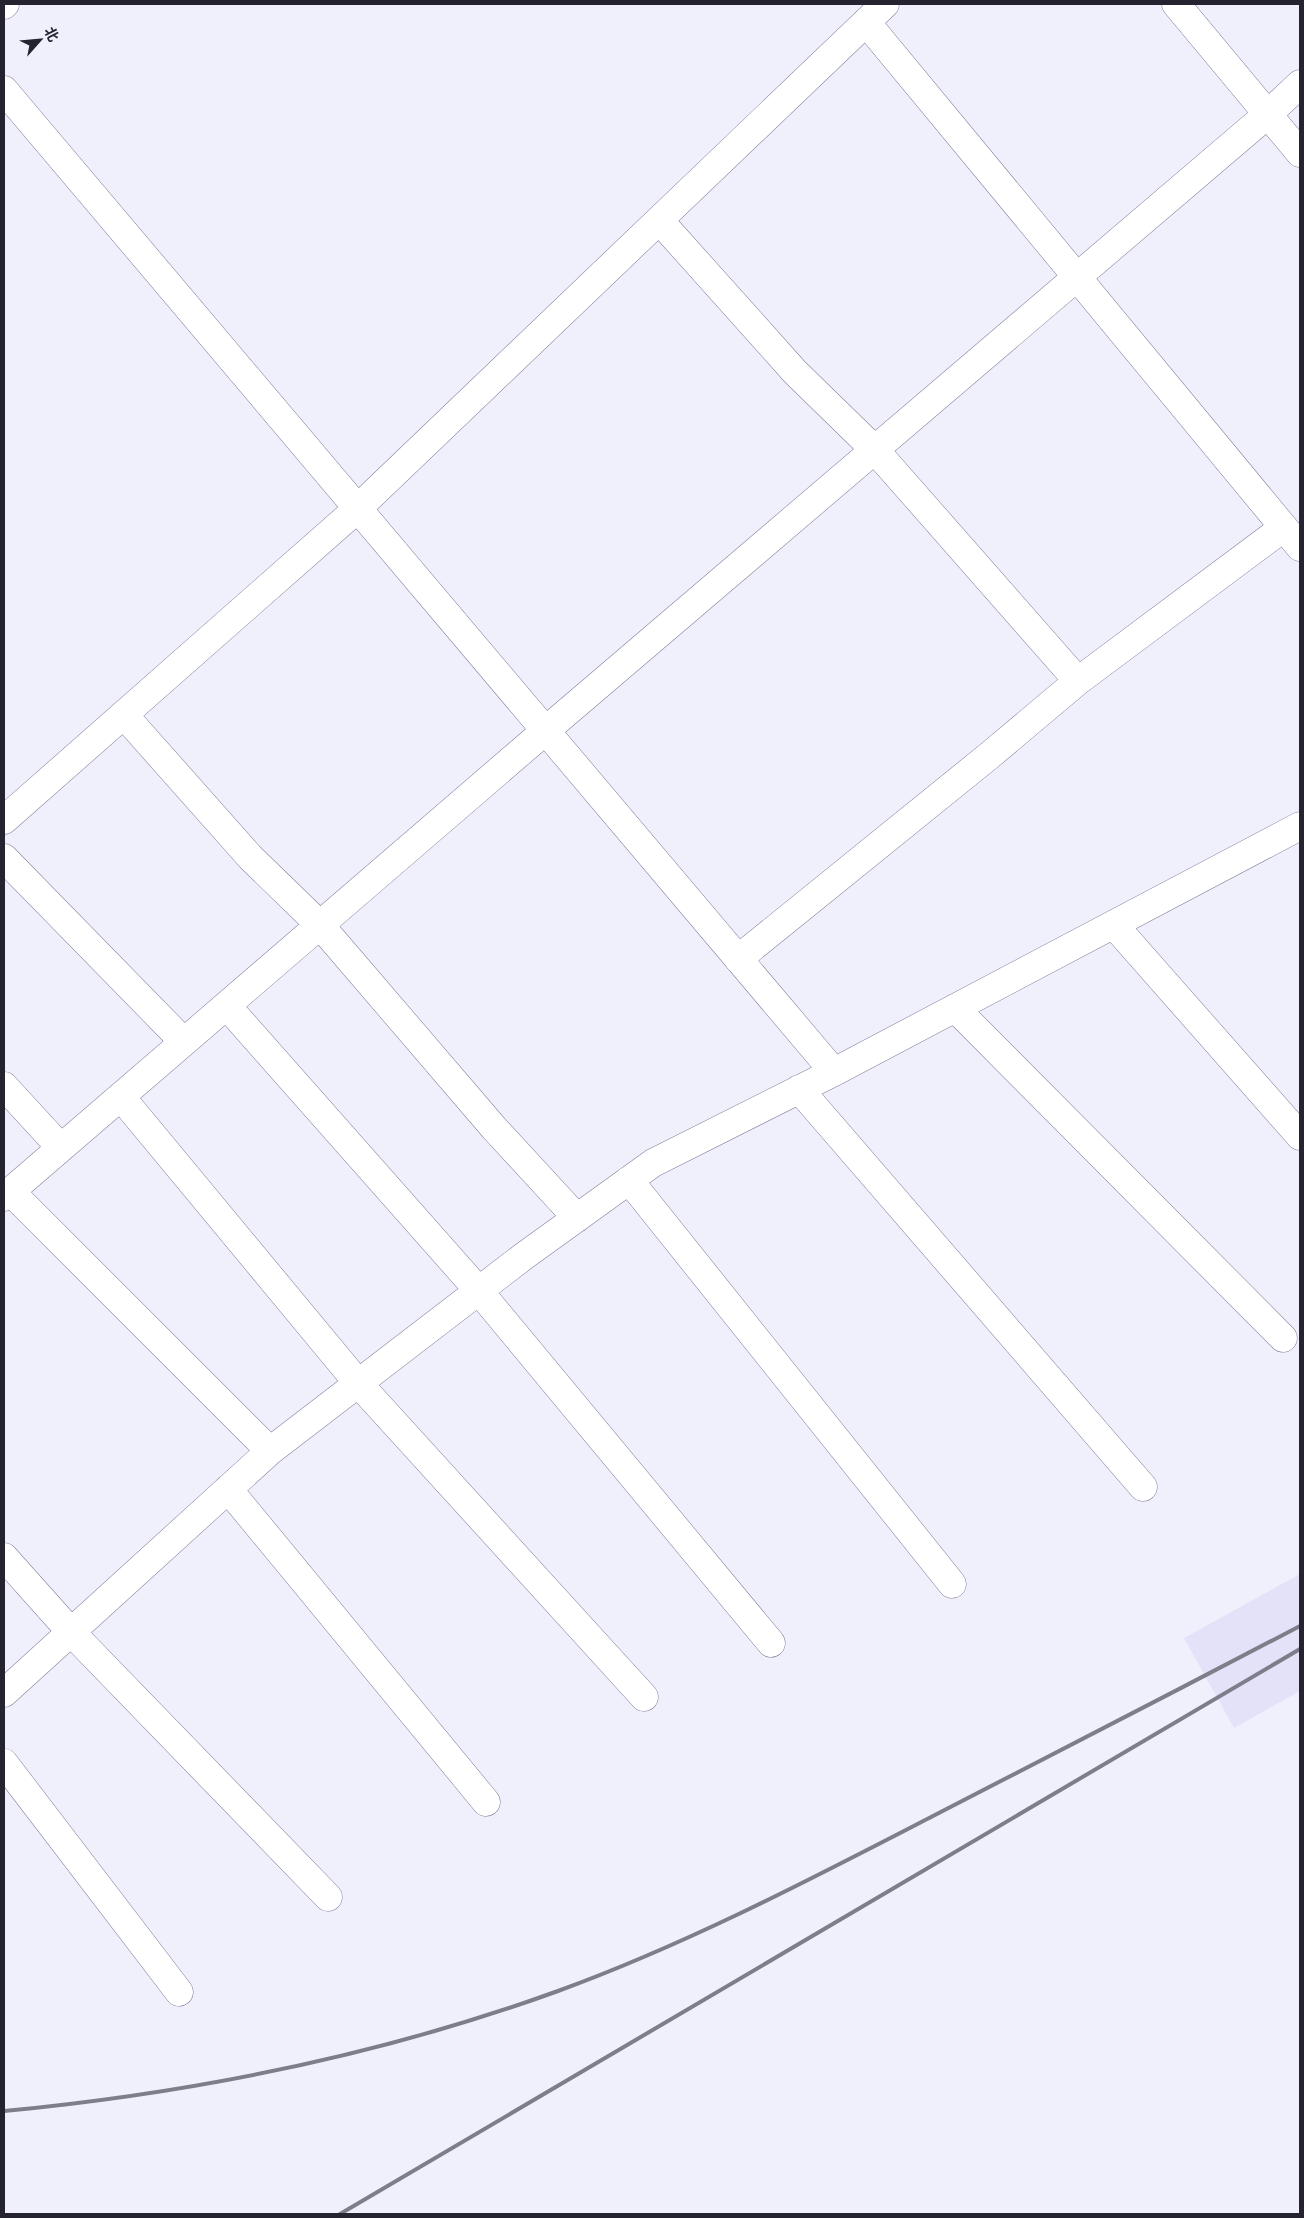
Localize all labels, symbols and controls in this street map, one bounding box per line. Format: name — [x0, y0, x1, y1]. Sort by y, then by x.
north arrow — [15, 15, 65, 65]
text: 北 — [40, 24, 63, 44]

